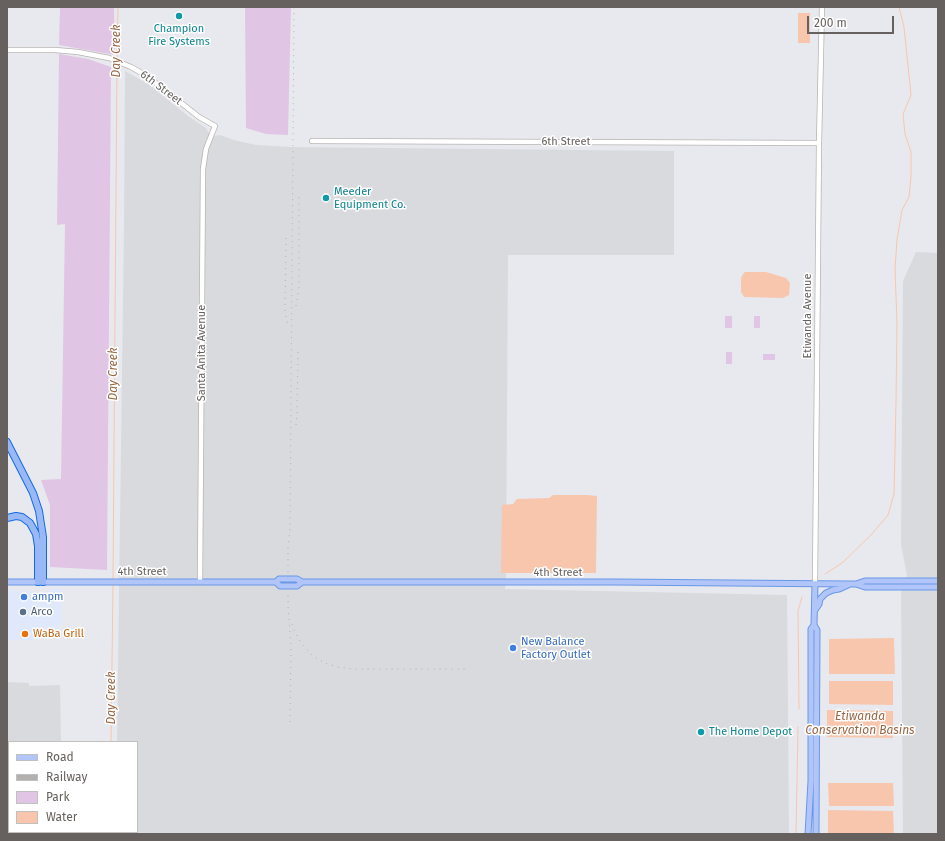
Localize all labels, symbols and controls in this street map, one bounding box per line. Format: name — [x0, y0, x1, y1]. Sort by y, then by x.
scale bar — [809, 8, 896, 34]
marker: Champion Fire Systems — [174, 11, 184, 21]
text: 200 m — [814, 16, 847, 30]
place label: Champion Fire Systems — [148, 22, 210, 48]
water label: Day Creek — [110, 25, 124, 77]
street label: 6th Street — [137, 68, 185, 108]
street label: 6th Street — [541, 135, 591, 149]
place label: Meeder Equipment Co. — [334, 185, 406, 211]
marker: Meeder Equipment Co. — [321, 193, 331, 203]
street label: Etiwanda Avenue — [801, 274, 815, 358]
street label: Santa Anita Avenue — [195, 305, 209, 401]
water label: Day Creek — [107, 348, 121, 400]
street label: 4th Street — [117, 565, 167, 579]
street label: 4th Street — [533, 566, 583, 580]
place label: ampm — [32, 590, 63, 604]
marker: ampm — [19, 592, 29, 602]
place label: Arco — [31, 605, 53, 619]
marker: Arco — [18, 607, 28, 617]
place label: WaBa Grill — [33, 627, 84, 641]
marker: WaBa Grill — [20, 629, 30, 639]
place label: New Balance Factory Outlet — [521, 635, 591, 661]
marker: New Balance Factory Outlet — [508, 643, 518, 653]
water label: Day Creek — [105, 672, 119, 724]
water label: Etiwanda Conservation Basins — [805, 710, 915, 738]
place label: The Home Depot — [709, 725, 792, 739]
marker: The Home Depot — [696, 727, 706, 737]
legend — [8, 741, 138, 833]
text: Road — [46, 750, 74, 764]
text: Railway — [46, 770, 87, 784]
text: Park — [46, 790, 70, 804]
text: Water — [46, 810, 77, 824]

